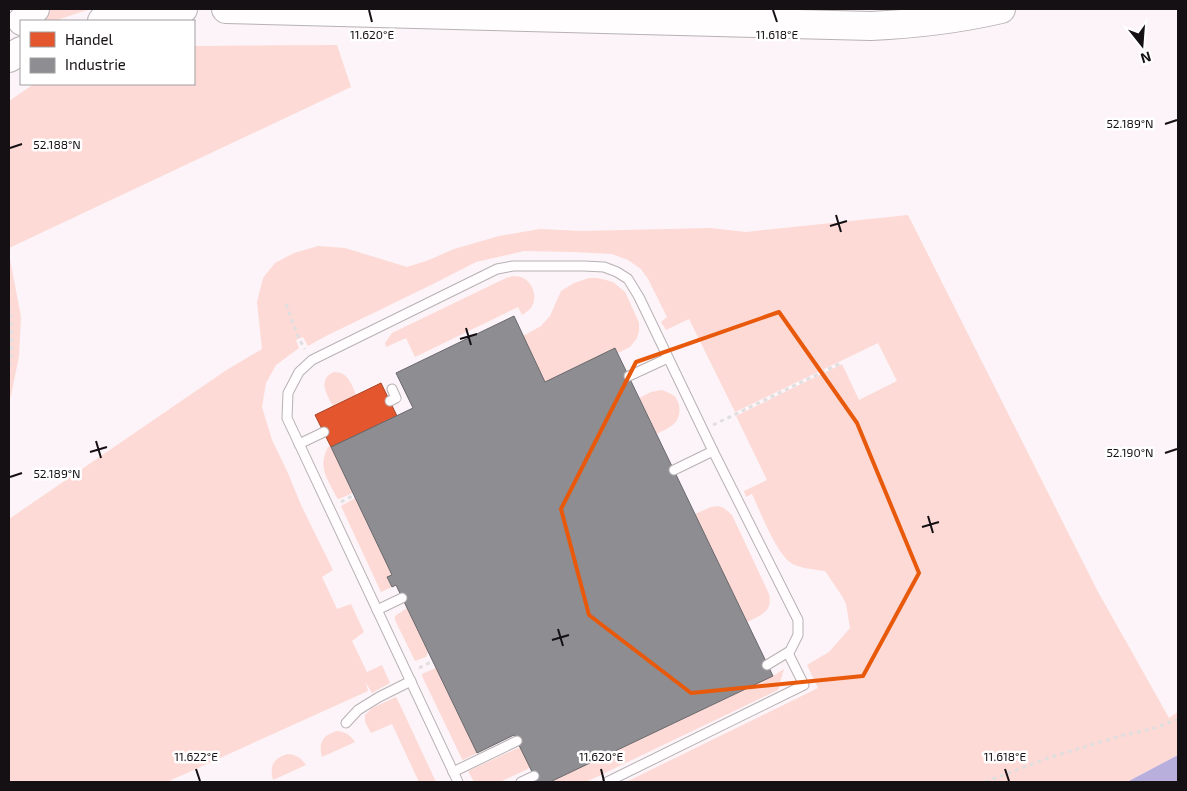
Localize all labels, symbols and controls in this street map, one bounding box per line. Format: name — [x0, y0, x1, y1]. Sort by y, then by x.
legend — [20, 20, 195, 85]
north arrow — [1117, 20, 1167, 70]
text: 11.620°E — [350, 27, 394, 41]
text: 11.618°E — [756, 27, 798, 41]
text: Handel — [65, 30, 114, 48]
text: N — [1139, 48, 1153, 68]
text: Industrie — [65, 55, 126, 73]
text: 52.189°N — [1106, 116, 1154, 130]
text: 52.188°N — [33, 137, 81, 151]
text: 52.190°N — [1106, 445, 1154, 459]
text: 52.189°N — [33, 466, 81, 480]
text: 11.622°E — [174, 749, 218, 763]
text: 11.620°E — [579, 749, 623, 763]
text: 11.618°E — [984, 749, 1026, 763]

